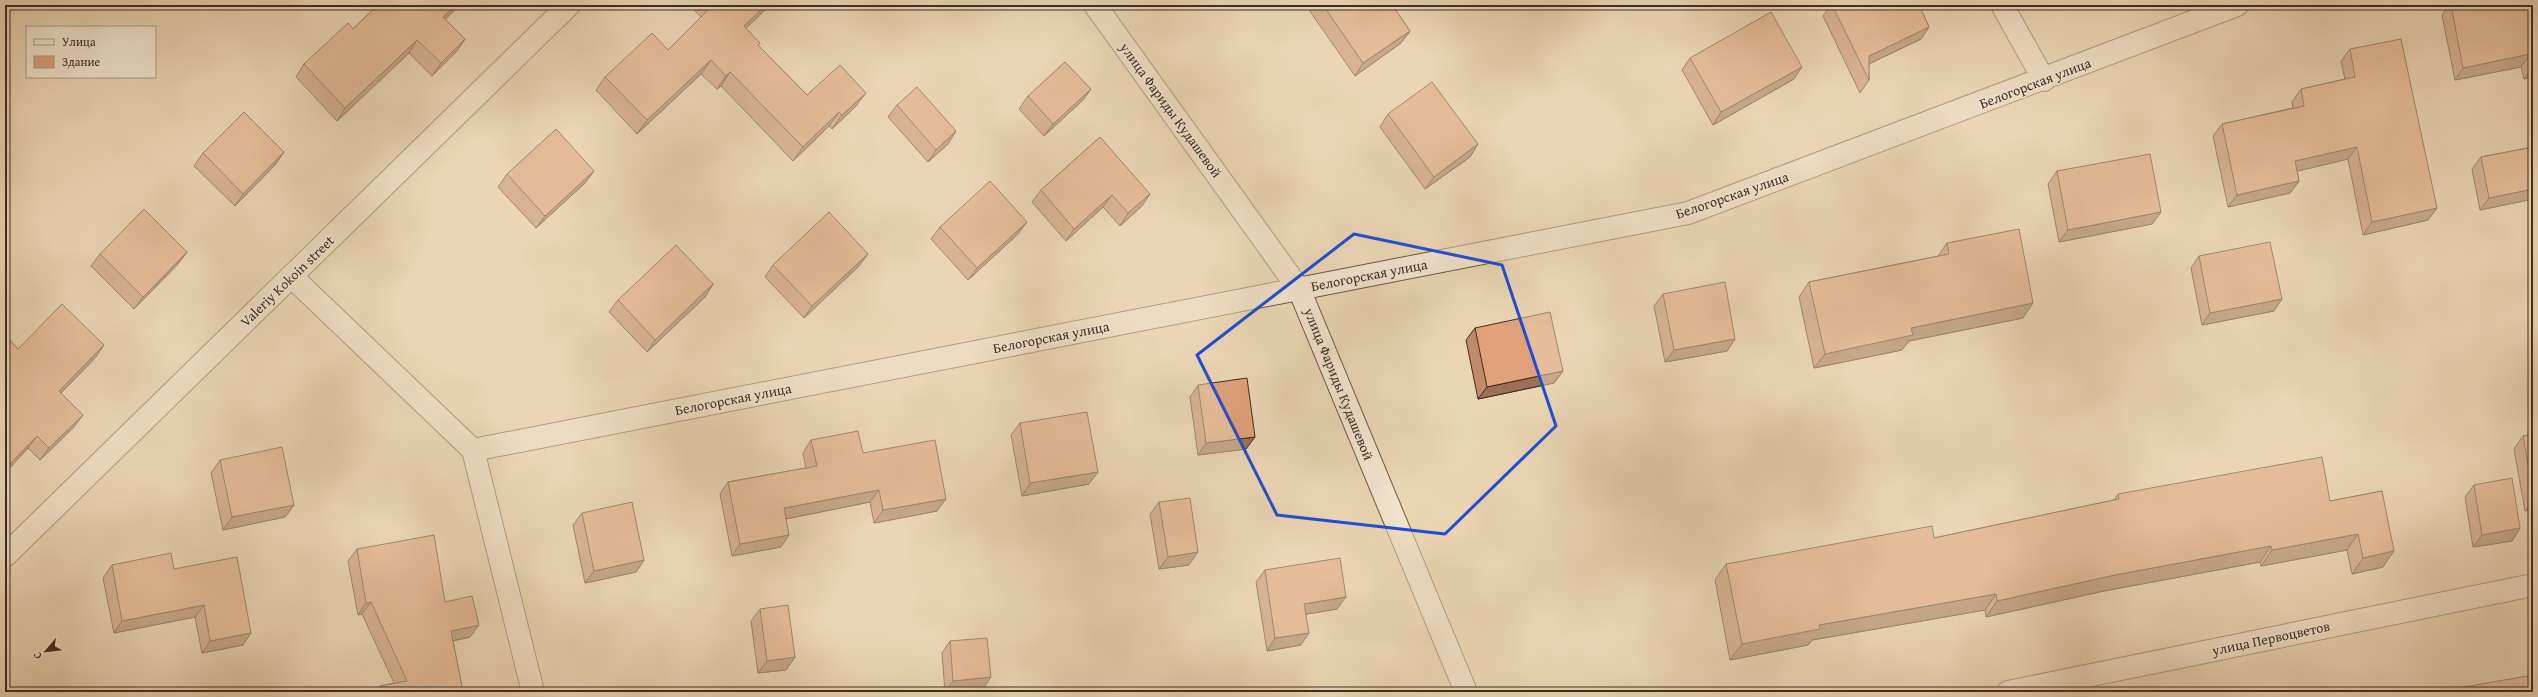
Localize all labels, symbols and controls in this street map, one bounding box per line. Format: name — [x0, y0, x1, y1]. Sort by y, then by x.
legend — [26, 26, 156, 78]
text: Улица — [62, 33, 96, 50]
street label: улица Фариды Кудашевой — [1115, 38, 1227, 182]
street label: Белогорская улица — [1976, 52, 2094, 114]
text: Здание — [62, 53, 101, 70]
street label: Белогорская улица — [1673, 166, 1791, 224]
street label: Valeriy Kokoin street — [236, 231, 338, 331]
street label: Белогорская улица — [1309, 254, 1429, 296]
street label: улица Фариды Кудашевой — [1299, 304, 1379, 463]
street label: Белогорская улица — [991, 316, 1111, 358]
street label: Белогорская улица — [673, 378, 793, 420]
street label: улица Первоцветов — [2209, 616, 2332, 660]
north arrow — [26, 631, 66, 671]
text: С — [29, 649, 46, 662]

